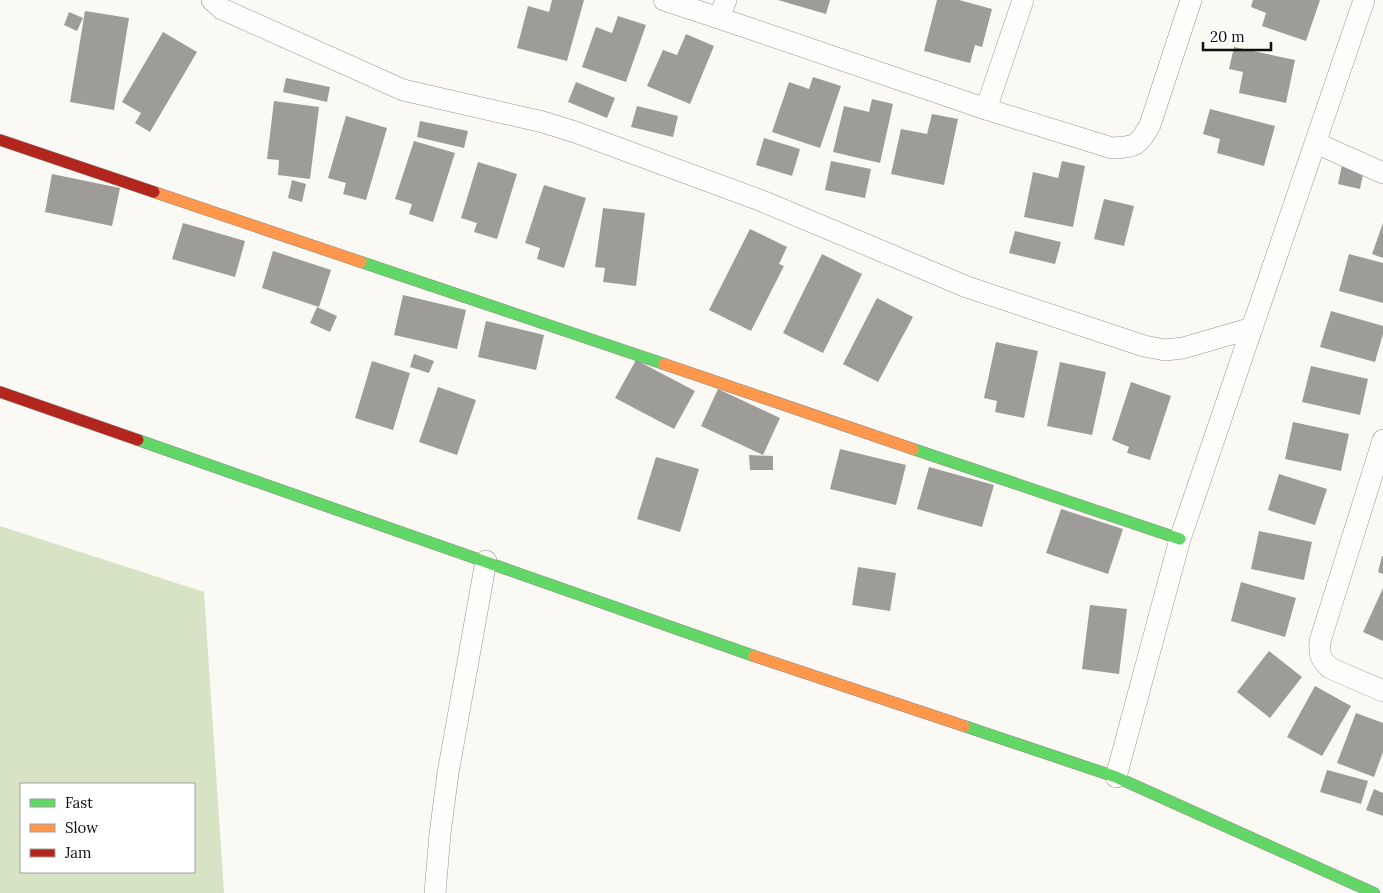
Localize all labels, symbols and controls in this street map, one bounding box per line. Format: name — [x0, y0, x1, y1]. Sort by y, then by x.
scale bar — [1203, 20, 1270, 52]
text: 20 m — [1210, 27, 1245, 46]
legend — [20, 783, 195, 873]
text: Fast — [65, 793, 93, 812]
text: Slow — [65, 818, 98, 837]
text: Jam — [64, 843, 92, 862]

